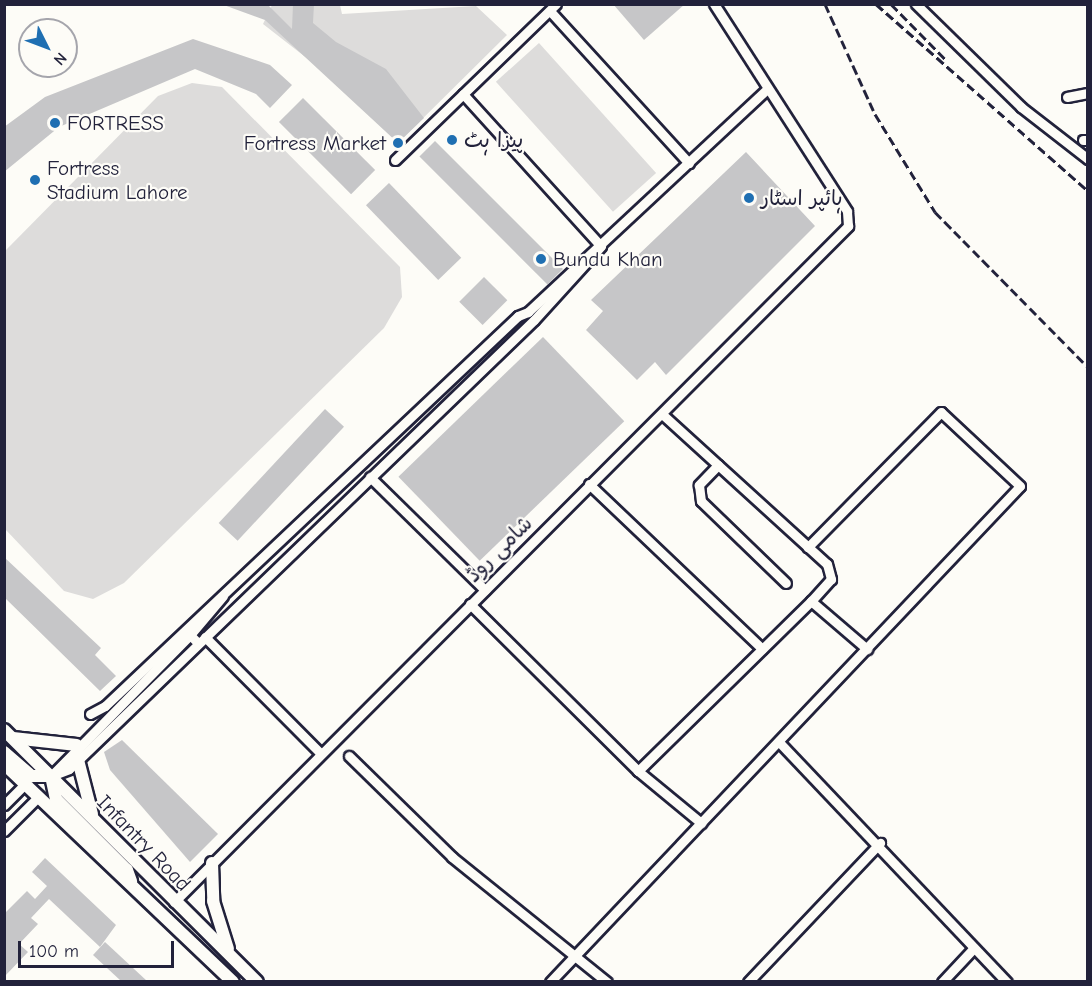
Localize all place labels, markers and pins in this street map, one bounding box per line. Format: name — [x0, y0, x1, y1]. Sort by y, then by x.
place label: FORTRESS — [67, 110, 164, 136]
marker: FORTRESS — [48, 116, 62, 130]
place label: پیزا ہٹ — [464, 127, 523, 153]
place label: Fortress Market — [244, 130, 386, 156]
marker: پیزا ہٹ — [445, 133, 459, 147]
marker: Fortress Market — [391, 136, 405, 150]
place label: Fortress Stadium Lahore — [47, 155, 188, 205]
marker: Fortress Stadium Lahore — [28, 173, 42, 187]
place label: ہائپر اسٹار — [761, 185, 843, 211]
marker: ہائپر اسٹار — [742, 191, 756, 205]
place label: Bundu Khan — [553, 246, 663, 272]
marker: Bundu Khan — [534, 252, 548, 266]

